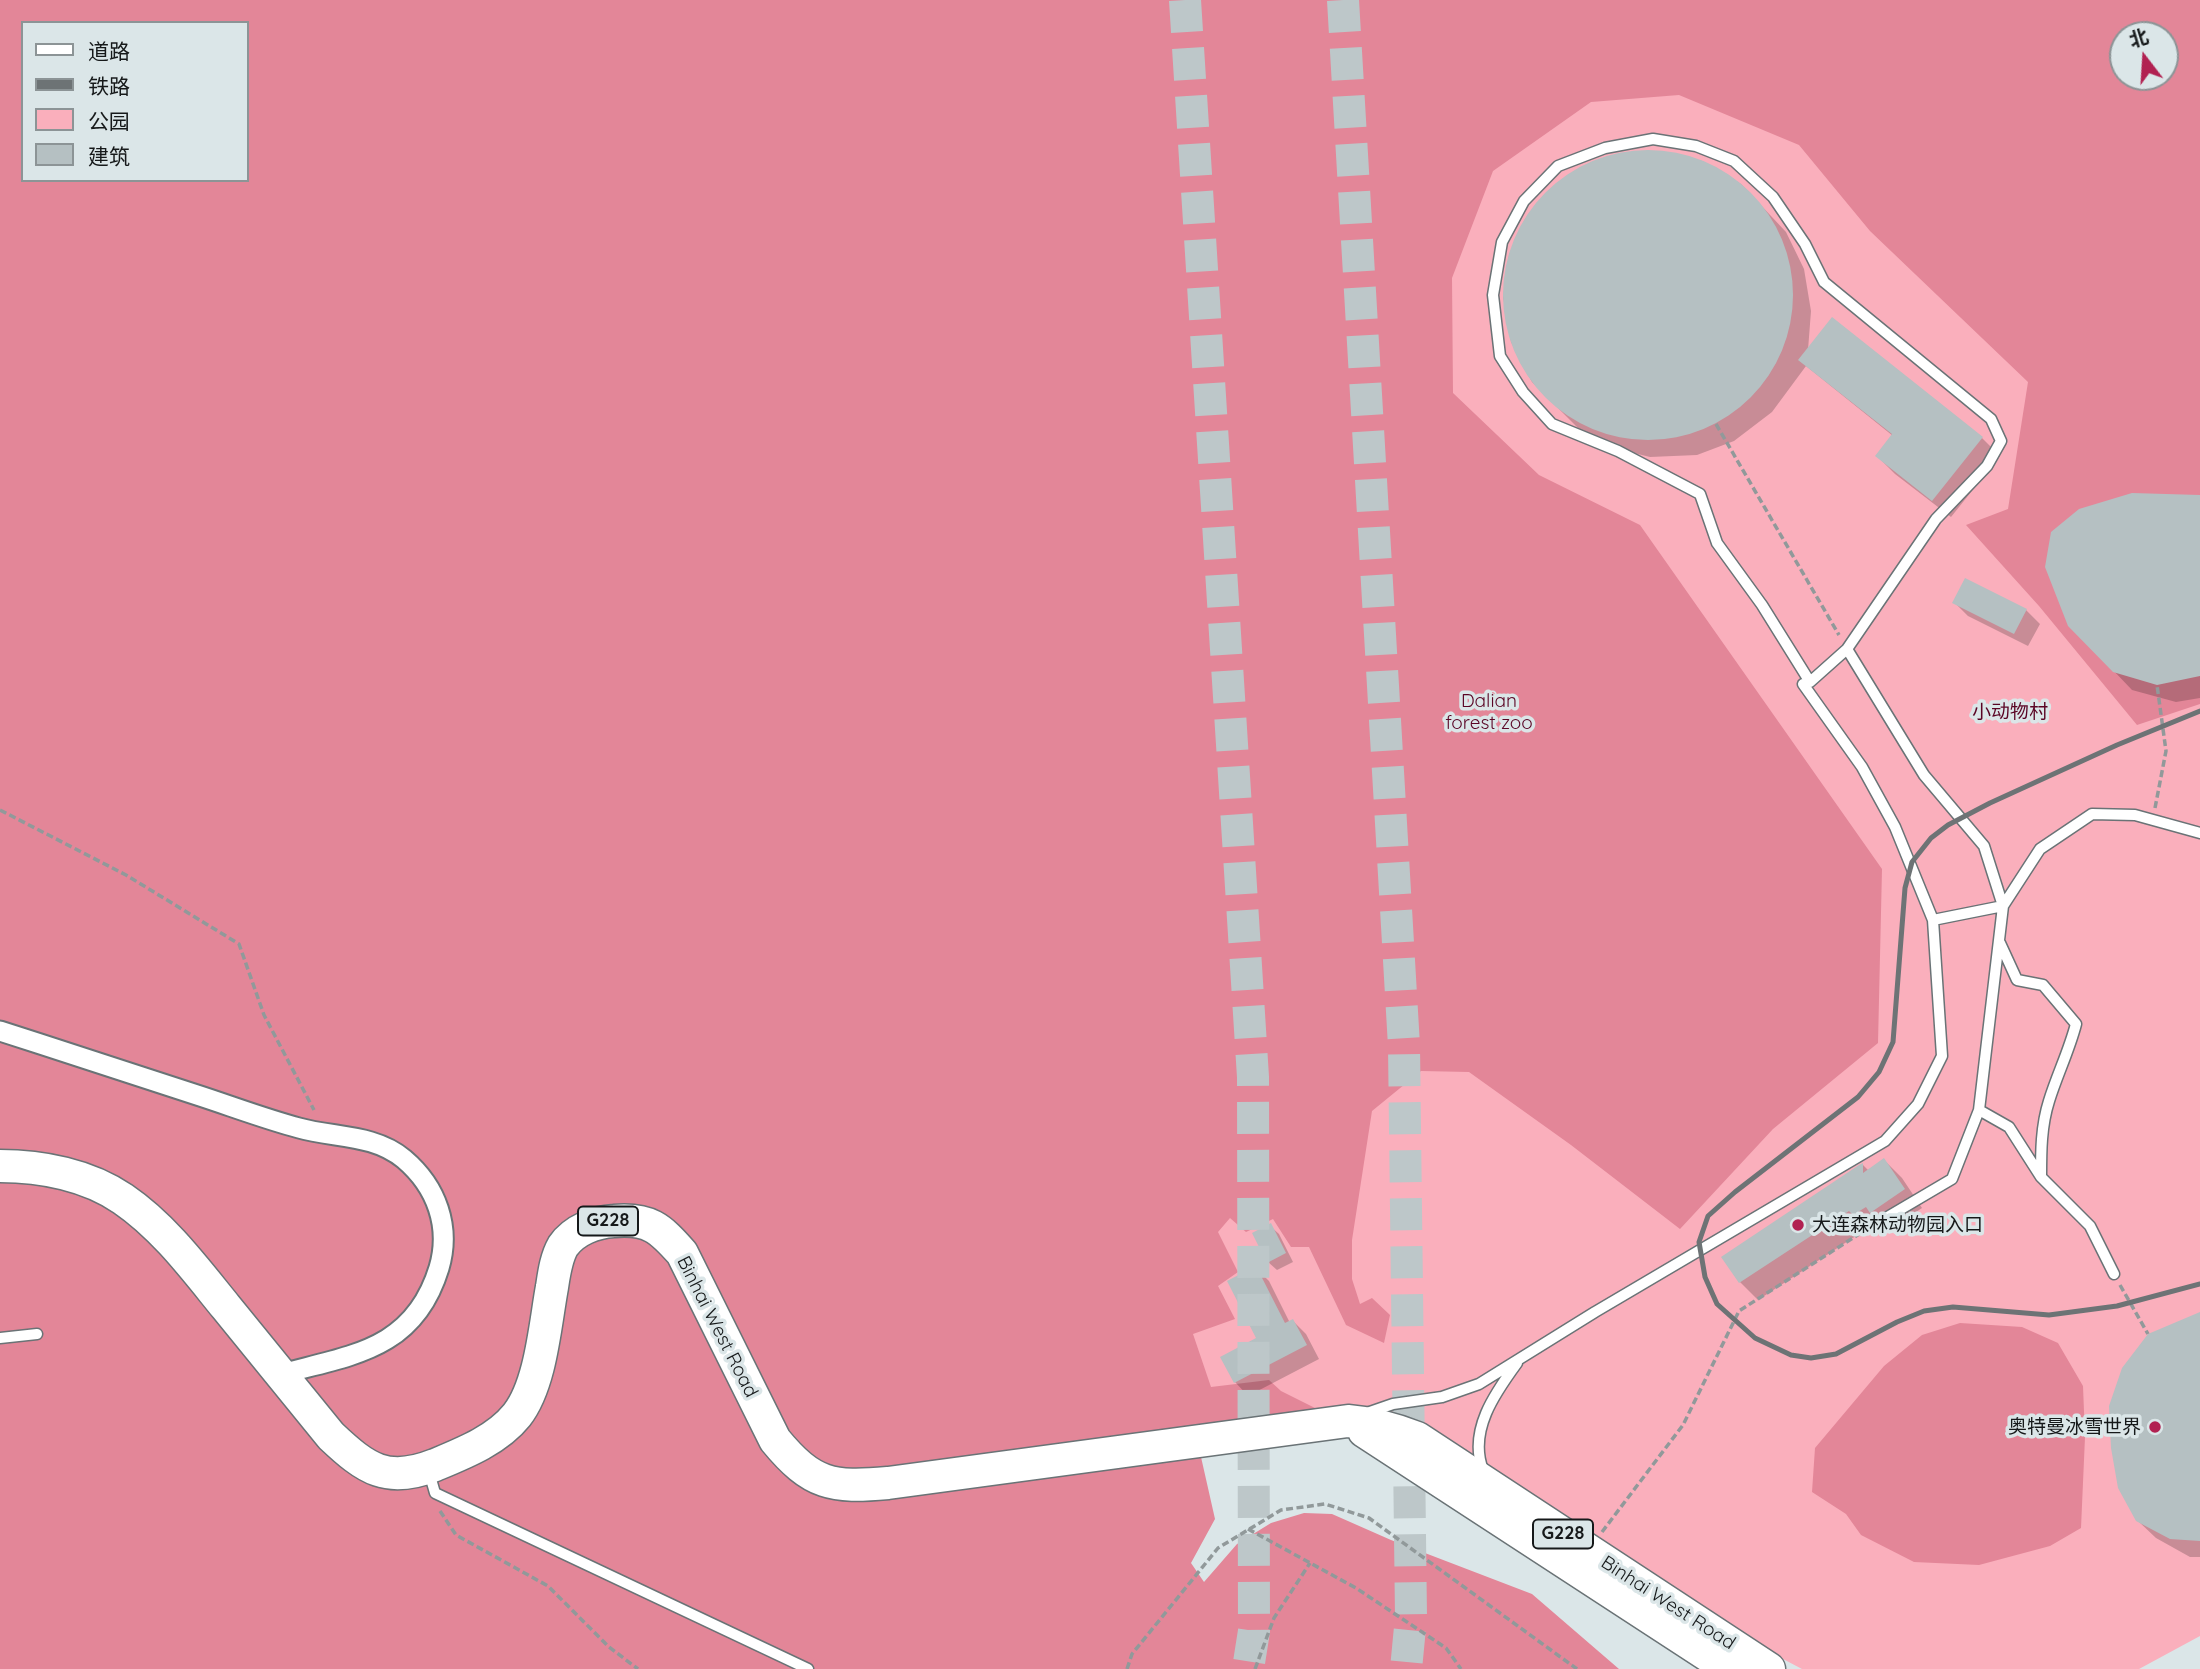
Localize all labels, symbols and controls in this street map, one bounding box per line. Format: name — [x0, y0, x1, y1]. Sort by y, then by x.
legend — [21, 21, 248, 182]
north arrow — [2109, 21, 2179, 91]
text: 北 — [2126, 24, 2151, 52]
text: 道路 — [88, 38, 130, 64]
text: 铁路 — [88, 73, 130, 99]
text: 公园 — [88, 108, 130, 134]
text: 建筑 — [88, 143, 130, 169]
park label: Dalian forest zoo — [1445, 690, 1533, 734]
park label: 小动物村 — [1972, 701, 2048, 723]
road number: G228 — [578, 1206, 638, 1236]
place label: 大连森林动物园入口 — [1812, 1214, 1983, 1236]
marker: 大连森林动物园入口 — [1790, 1217, 1806, 1233]
street label: Binhai West Road — [672, 1253, 762, 1401]
place label: 奥特曼冰雪世界 — [2008, 1416, 2141, 1438]
marker: 奥特曼冰雪世界 — [2147, 1419, 2163, 1435]
road number: G228 — [1533, 1520, 1593, 1548]
street label: Binhai West Road — [1597, 1551, 1739, 1655]

